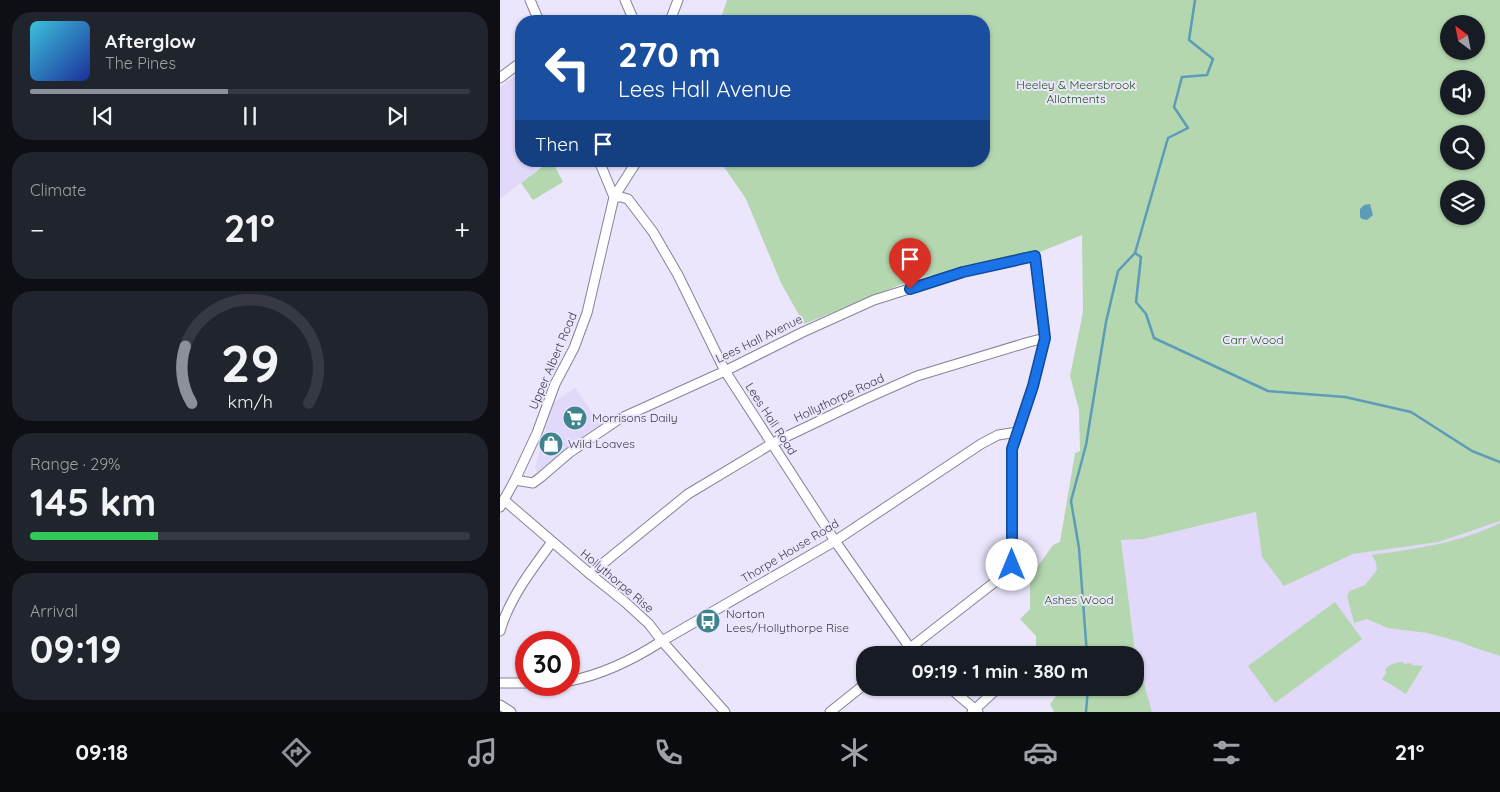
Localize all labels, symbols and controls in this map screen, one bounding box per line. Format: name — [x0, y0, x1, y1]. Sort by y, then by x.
north arrow — [1440, 15, 1485, 60]
map controls — [1440, 15, 1485, 225]
text: Afterglow — [105, 29, 196, 53]
text: 270 m — [618, 32, 721, 76]
icon: left — [535, 35, 600, 100]
text: The Pines — [105, 53, 176, 73]
button: sound — [1440, 70, 1485, 115]
text: Lees Hall Avenue — [618, 75, 791, 103]
park label: Heeley & Meersbrook Allotments — [1016, 77, 1136, 106]
icon: previous — [89, 102, 117, 130]
icon: pause — [236, 102, 264, 130]
icon: next — [383, 102, 411, 130]
button: search — [1440, 125, 1485, 170]
icon: arrive — [589, 130, 617, 158]
text: Then — [535, 132, 579, 156]
text: Climate — [30, 180, 86, 200]
button: layers — [1440, 180, 1485, 225]
text: 21° — [224, 204, 275, 252]
text: − — [30, 212, 45, 247]
text: + — [454, 212, 470, 247]
pin — [889, 238, 931, 289]
icon: arrive — [896, 245, 924, 273]
street label: Upper Albert Road — [525, 310, 580, 412]
street label: Lees Hall Avenue — [713, 311, 805, 366]
text: 29 — [220, 330, 280, 395]
park label: Carr Wood — [1223, 332, 1283, 347]
street label: Hollythorpe Road — [791, 370, 886, 425]
street label: Lees Hall Road — [742, 380, 800, 458]
text: km/h — [227, 390, 273, 412]
supermarket icon: Morrisons Daily — [562, 405, 588, 431]
place label: Morrisons Daily — [592, 410, 678, 425]
shop icon: Wild Loaves — [538, 431, 564, 457]
place label: Wild Loaves — [568, 436, 635, 451]
text: Range · 29% — [30, 454, 121, 474]
text: 145 km — [30, 478, 156, 526]
street label: Thorpe House Road — [738, 515, 841, 586]
position arrow — [985, 538, 1037, 590]
street label: Hollythorpe Rise — [578, 546, 657, 616]
park label: Ashes Wood — [1044, 592, 1114, 607]
text: Arrival — [30, 601, 78, 621]
place label: Norton Lees/Hollythorpe Rise — [726, 606, 849, 635]
bus stop icon: Norton Lees/Hollythorpe Rise — [695, 608, 721, 634]
text: 09:19 — [30, 625, 122, 673]
speed limit sign: 30 — [515, 631, 580, 696]
text: 09:19 · 1 min · 380 m — [912, 659, 1088, 683]
icon: directions — [279, 735, 314, 770]
icon: music — [465, 735, 500, 770]
icon: phone — [651, 735, 686, 770]
icon: climate — [837, 735, 872, 770]
icon: car — [1023, 735, 1058, 770]
icon: filters — [1209, 735, 1244, 770]
text: 09:18 — [75, 738, 128, 766]
text: 21° — [1395, 738, 1425, 766]

